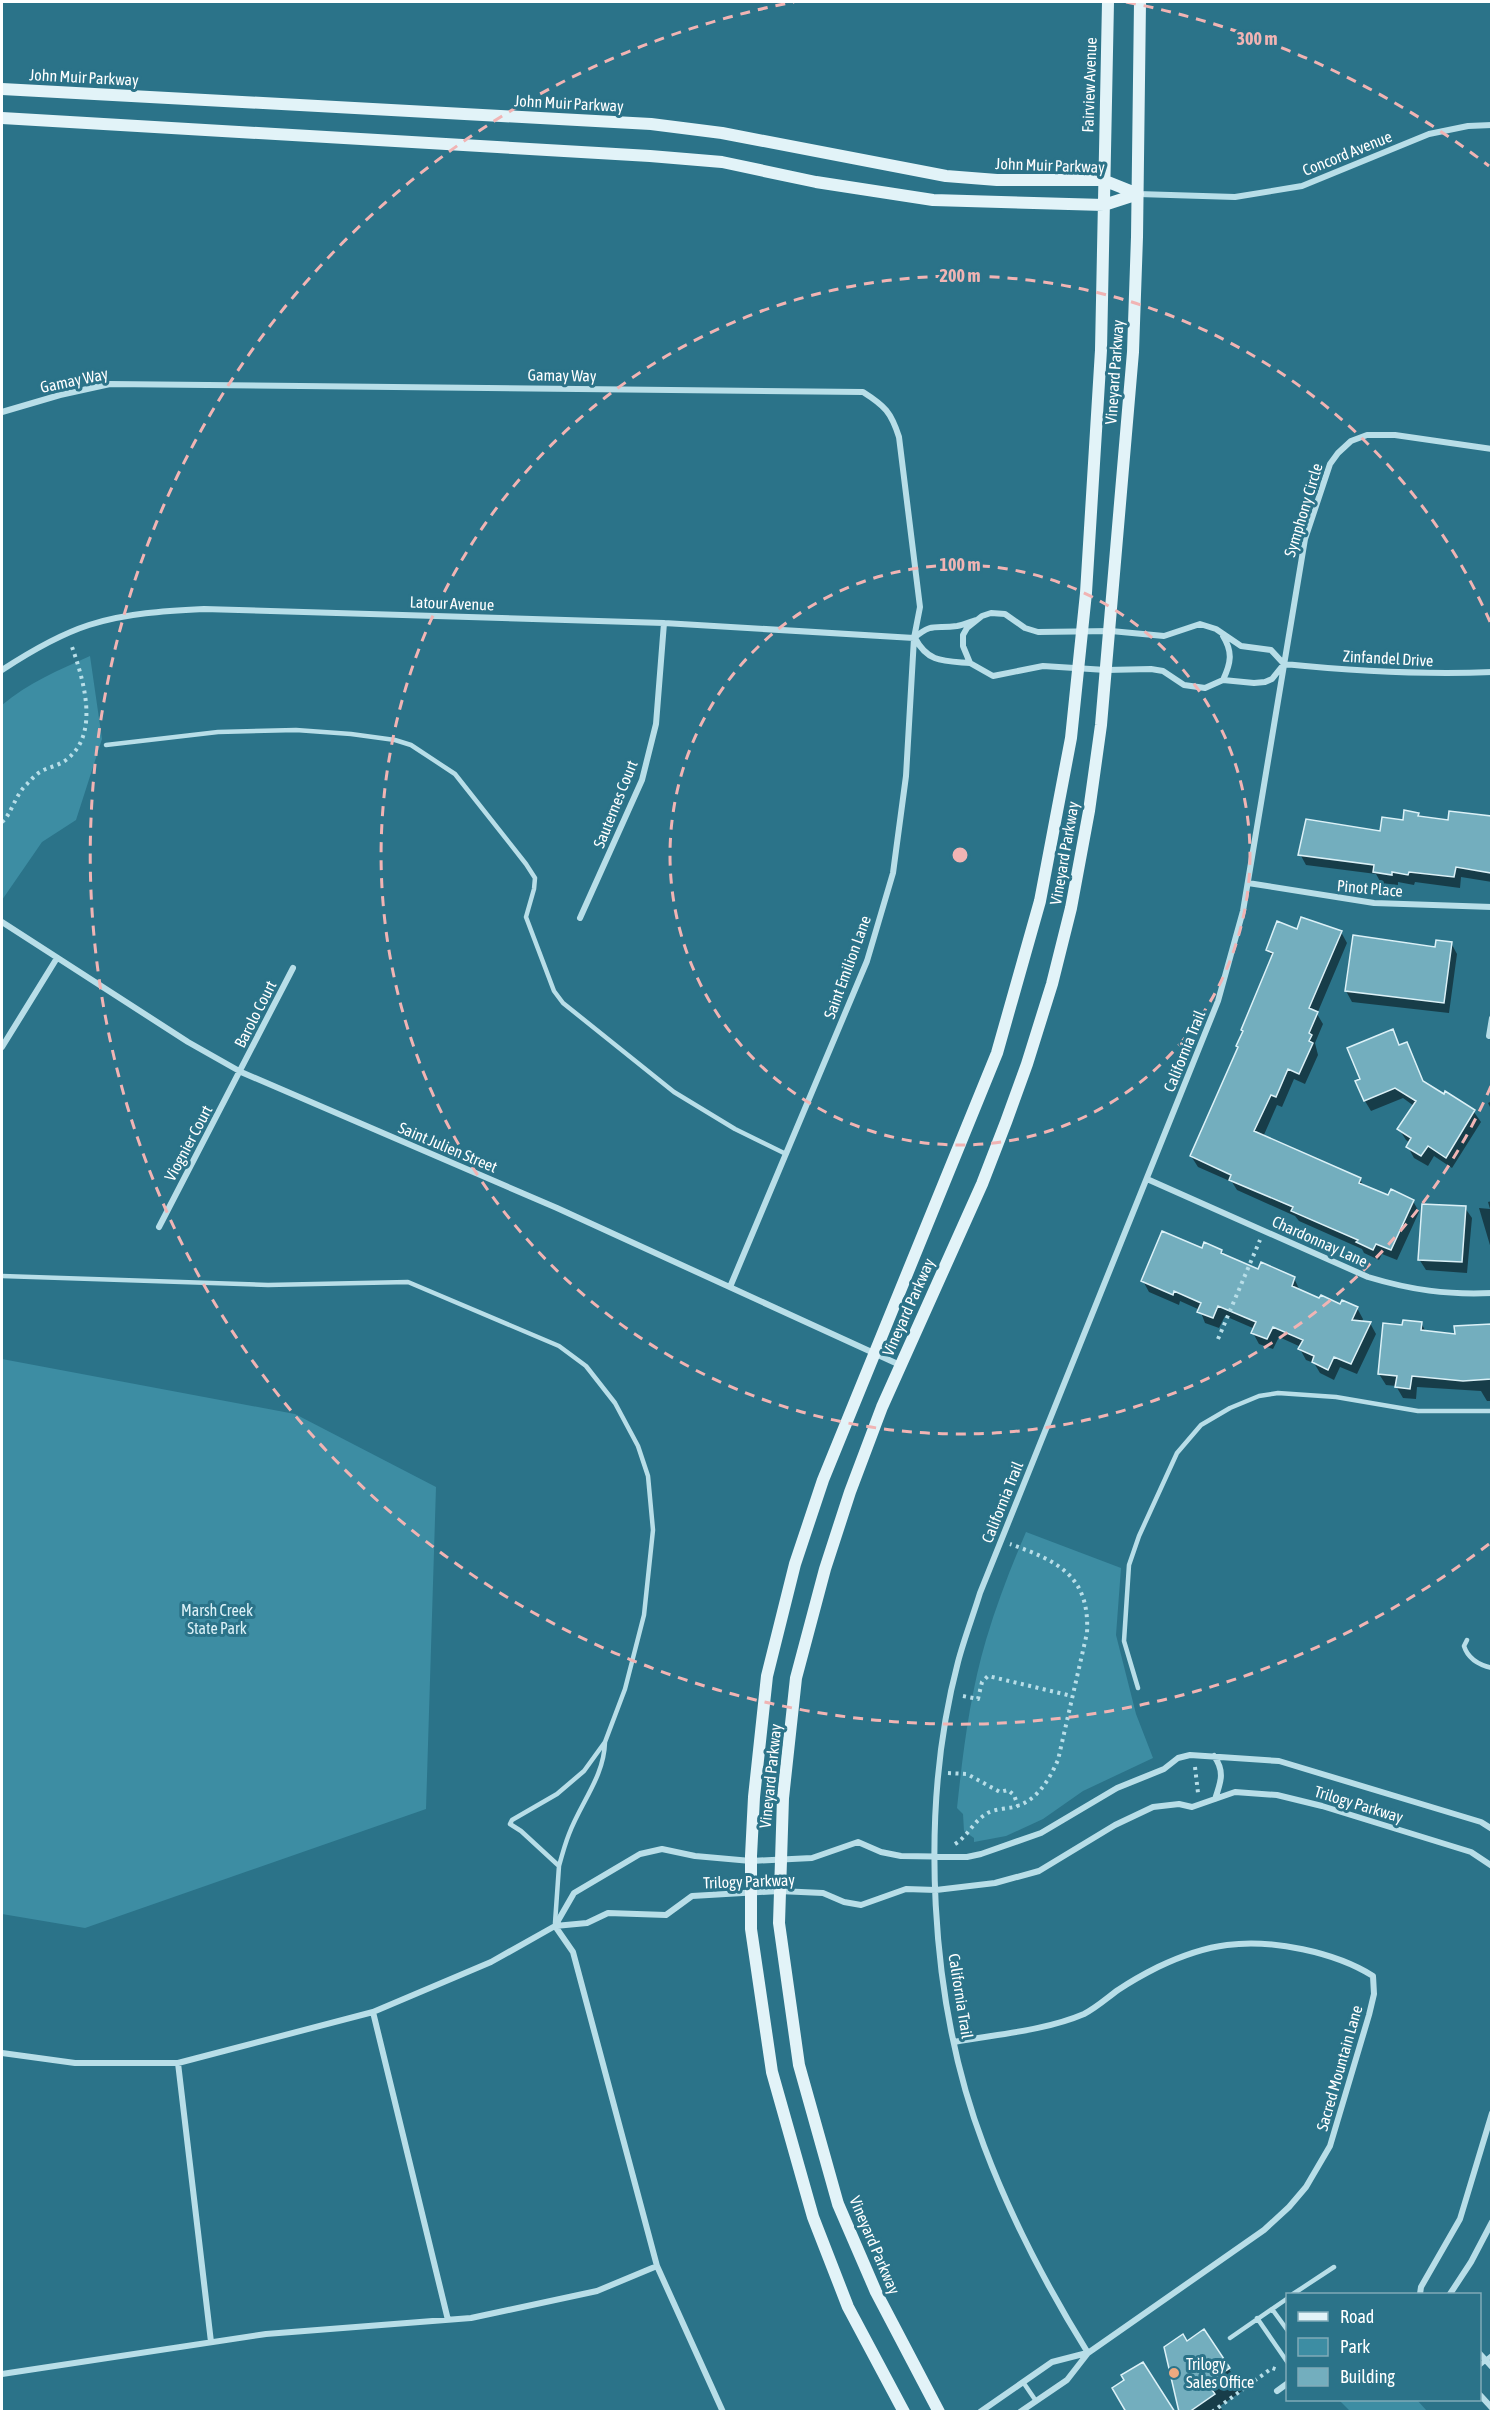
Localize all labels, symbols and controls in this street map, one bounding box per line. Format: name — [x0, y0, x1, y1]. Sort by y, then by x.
text: 300 m — [1237, 28, 1277, 49]
street label: Fairview Avenue — [1078, 37, 1100, 133]
street label: John Muir Parkway — [29, 65, 140, 90]
street label: John Muir Parkway — [514, 91, 625, 116]
street label: Concord Avenue — [1300, 127, 1394, 179]
street label: John Muir Parkway — [995, 154, 1105, 177]
text: 200 m — [940, 265, 980, 286]
street label: Vineyard Parkway — [1101, 319, 1128, 425]
street label: Gamay Way — [38, 364, 110, 397]
street label: Gamay Way — [527, 365, 597, 386]
street label: Symphony Circle — [1280, 461, 1327, 559]
text: 100 m — [940, 554, 980, 575]
street label: Latour Avenue — [409, 593, 495, 613]
street label: Zinfandel Drive — [1342, 647, 1434, 669]
street label: Sauternes Court — [589, 757, 641, 850]
street label: Vineyard Parkway — [1046, 799, 1083, 906]
centre of rings — [950, 845, 970, 865]
street label: Pinot Place — [1336, 876, 1404, 900]
street label: Saint Emilion Lane — [820, 913, 874, 1021]
street label: Barolo Court — [230, 977, 280, 1050]
street label: California Trail — [1160, 1007, 1209, 1094]
street label: Viognier Court — [161, 1102, 217, 1184]
street label: Saint Julien Street — [396, 1118, 500, 1176]
street label: Chardonnay Lane — [1269, 1212, 1371, 1271]
street label: Vineyard Parkway — [878, 1255, 939, 1359]
street label: California Trail — [978, 1458, 1027, 1545]
park label: Marsh Creek State Park — [181, 1601, 253, 1637]
street label: Vineyard Parkway — [756, 1722, 785, 1829]
street label: Trilogy Parkway — [1312, 1782, 1406, 1827]
street label: Trilogy Parkway — [703, 1870, 796, 1893]
street label: California Trail — [945, 1952, 977, 2041]
street label: Sacred Mountain Lane — [1312, 2003, 1366, 2133]
street label: Vineyard Parkway — [845, 2193, 904, 2298]
legend — [1286, 2293, 1481, 2401]
text: Road — [1340, 2306, 1374, 2327]
text: Park — [1340, 2336, 1370, 2357]
place label: Trilogy Sales Office — [1186, 2355, 1254, 2391]
marker: Trilogy Sales Office — [1167, 2366, 1181, 2380]
text: Building — [1340, 2366, 1395, 2387]

